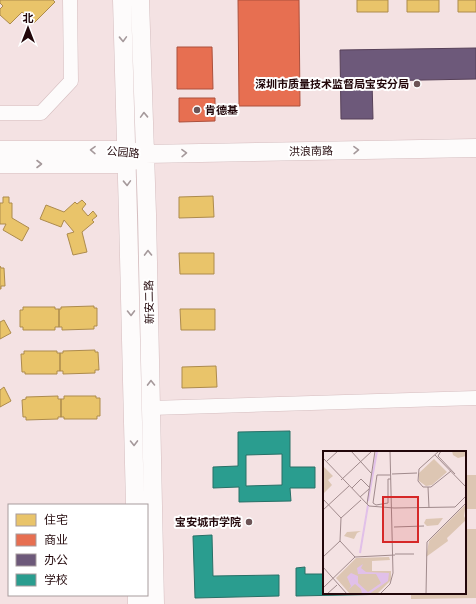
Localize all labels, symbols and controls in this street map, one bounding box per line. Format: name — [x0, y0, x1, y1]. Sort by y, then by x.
north arrow — [8, 8, 48, 48]
text: 北 — [23, 11, 34, 25]
one-way arrow — [119, 36, 127, 42]
place label: 深圳市质量技术监督局宝安分局 — [255, 77, 409, 91]
marker: 深圳市质量技术监督局宝安分局 — [412, 79, 422, 89]
place label: 肯德基 — [205, 103, 238, 117]
marker: 肯德基 — [192, 105, 202, 115]
one-way arrow — [140, 112, 148, 118]
street label: 公园路 — [106, 144, 140, 160]
street label: 洪浪南路 — [289, 144, 333, 158]
one-way arrow — [90, 146, 96, 154]
one-way arrow — [353, 146, 359, 155]
one-way arrow — [181, 149, 187, 158]
one-way arrow — [36, 160, 42, 168]
one-way arrow — [123, 180, 132, 186]
one-way arrow — [144, 250, 152, 256]
street label: 新安二路 — [142, 280, 156, 324]
one-way arrow — [126, 310, 135, 316]
one-way arrow — [146, 380, 155, 386]
one-way arrow — [129, 440, 138, 446]
inset map — [323, 451, 466, 594]
legend — [8, 504, 148, 596]
text: 住宅 — [44, 512, 68, 527]
place label: 宝安城市学院 — [175, 515, 241, 529]
marker: 宝安城市学院 — [244, 517, 254, 527]
text: 商业 — [44, 532, 68, 547]
text: 办公 — [44, 552, 68, 567]
text: 学校 — [44, 572, 68, 587]

